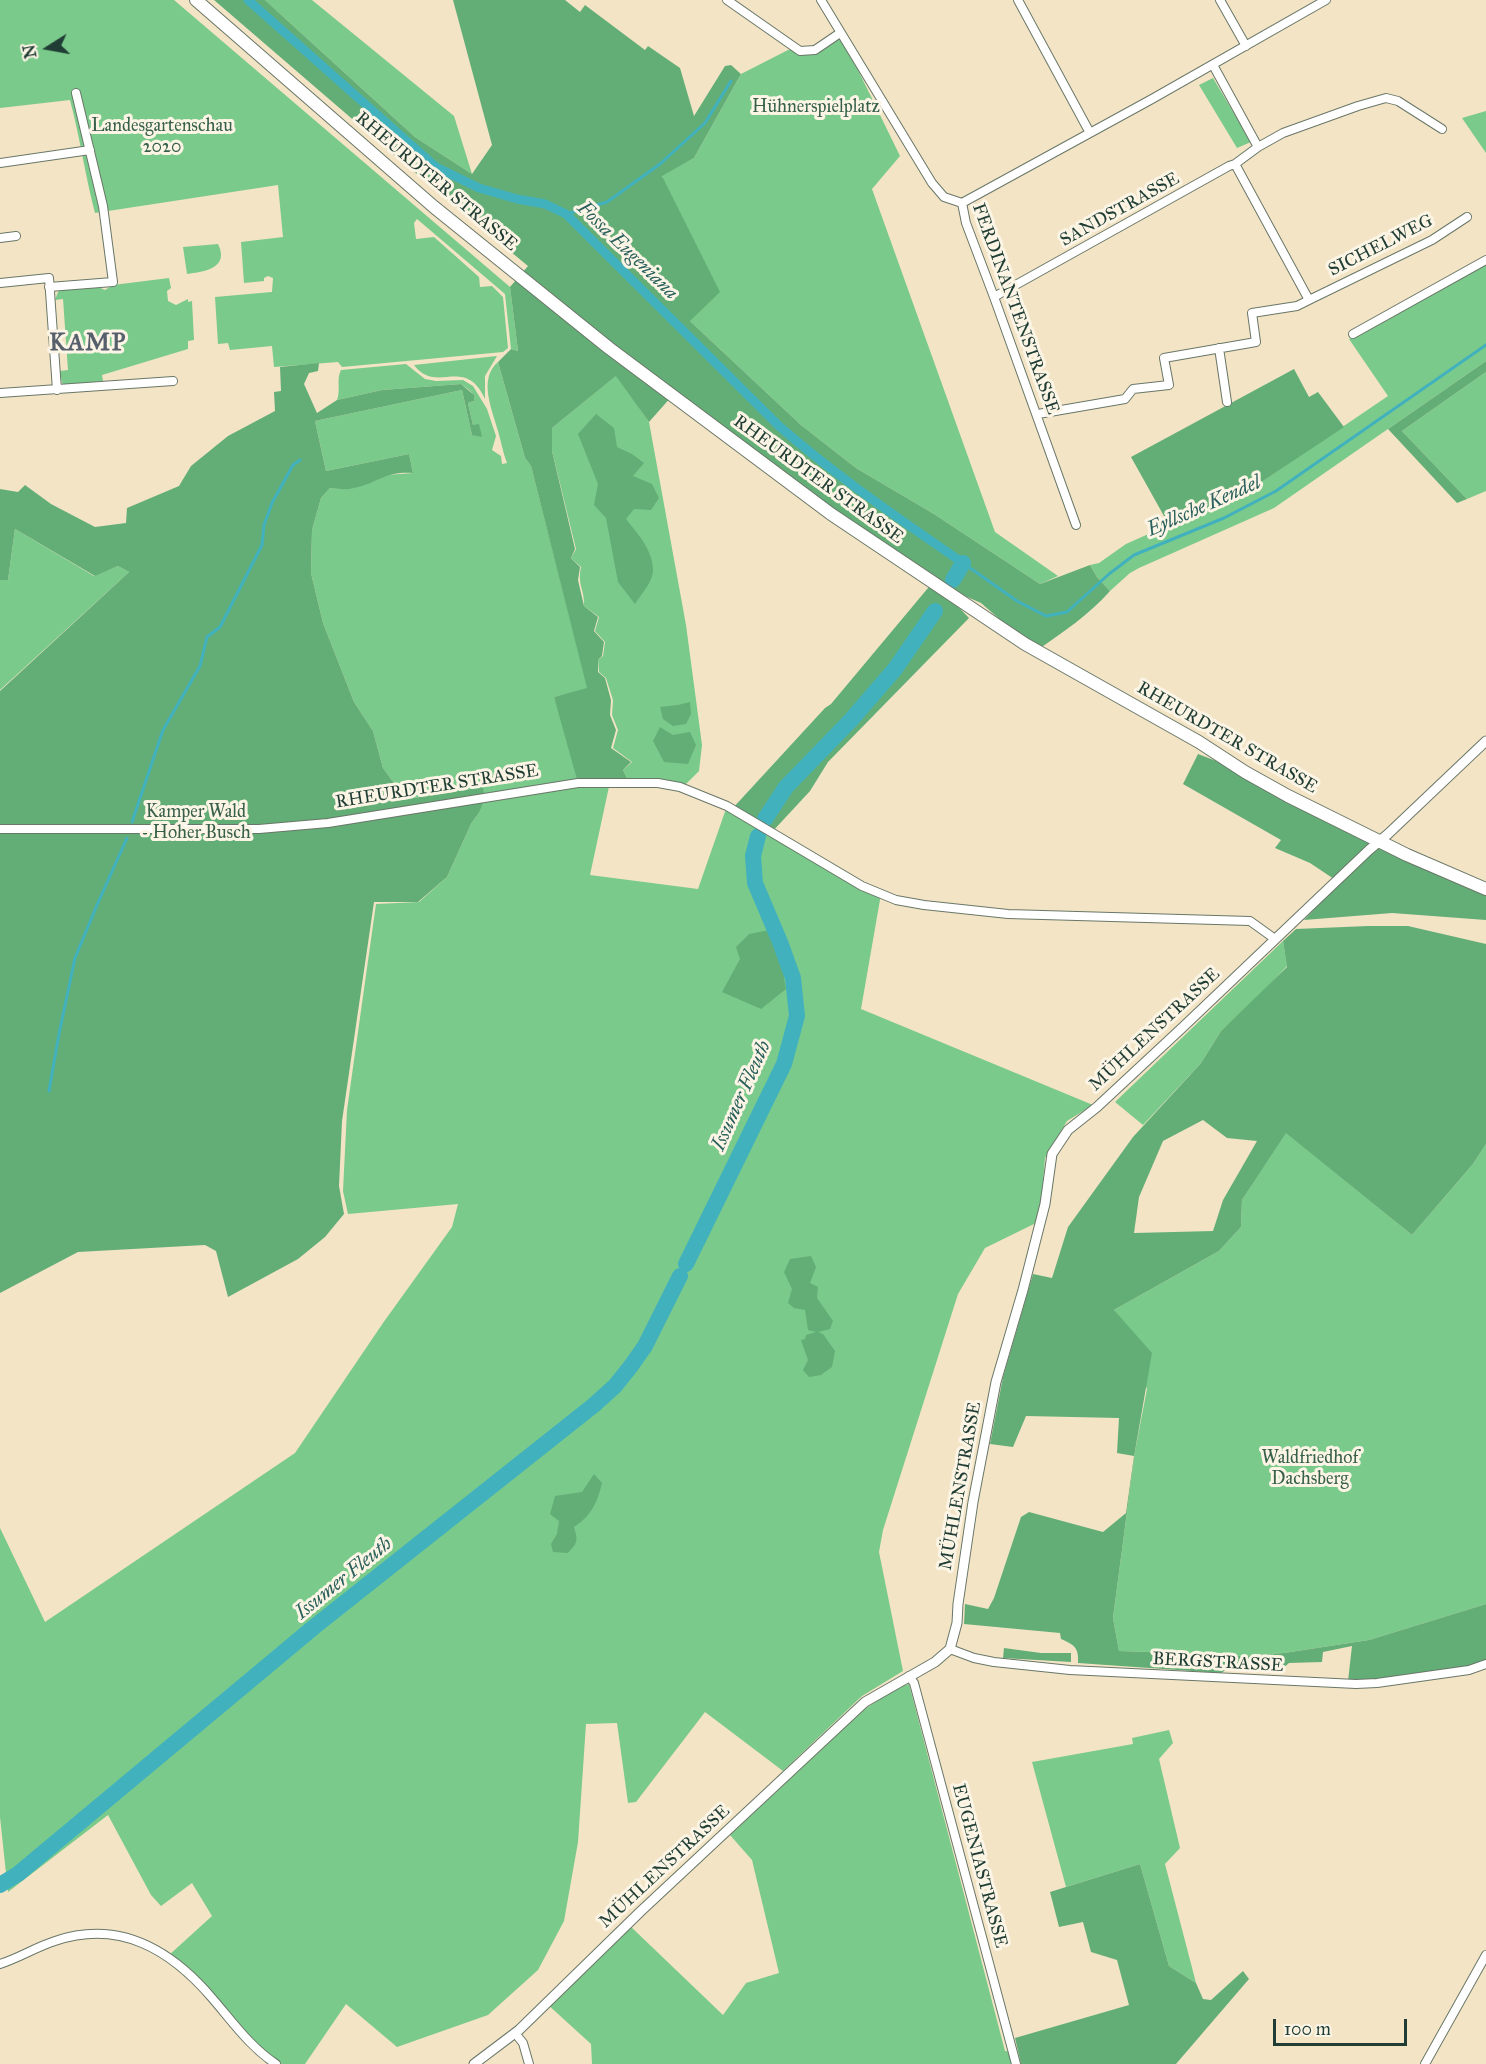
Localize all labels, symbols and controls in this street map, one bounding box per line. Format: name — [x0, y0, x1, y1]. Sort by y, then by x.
north arrow — [18, 18, 78, 78]
text: N — [19, 43, 40, 60]
park label: Hühnerspielplatz — [752, 97, 880, 119]
street label: RHEURDTER STRASSE — [351, 108, 521, 256]
park label: Landesgartenschau 2020 — [91, 116, 233, 158]
street label: SANDSTRASSE — [1057, 168, 1183, 252]
water label: Fossa Eugeniana — [572, 197, 682, 305]
street label: FERDINANTENSTRASSE — [967, 201, 1063, 417]
street label: SICHELWEG — [1325, 210, 1437, 282]
district label: KAMP — [49, 330, 127, 358]
street label: RHEURDTER STRASSE — [729, 411, 907, 549]
water label: Eyllsche Kendel — [1143, 471, 1265, 543]
street label: RHEURDTER STRASSE — [1133, 677, 1321, 799]
street label: RHEURDTER STRASSE — [334, 760, 540, 814]
park label: Kamper Wald - Hoher Busch — [141, 802, 251, 844]
street label: MÜHLENSTRASSE — [1085, 964, 1225, 1096]
water label: Issumer Fleuth — [707, 1037, 777, 1155]
street label: MÜHLENSTRASSE — [936, 1400, 986, 1572]
park label: Waldfriedhof Dachsberg — [1261, 1448, 1359, 1490]
water label: Issumer Fleuth — [291, 1533, 397, 1625]
street label: BERGSTRASSE — [1152, 1649, 1284, 1677]
street label: EUGENIASTRASSE — [947, 1782, 1011, 1950]
street label: MÜHLENSTRASSE — [595, 1801, 735, 1933]
scale bar — [1276, 2007, 1410, 2045]
text: 100 m — [1284, 2018, 1331, 2040]

